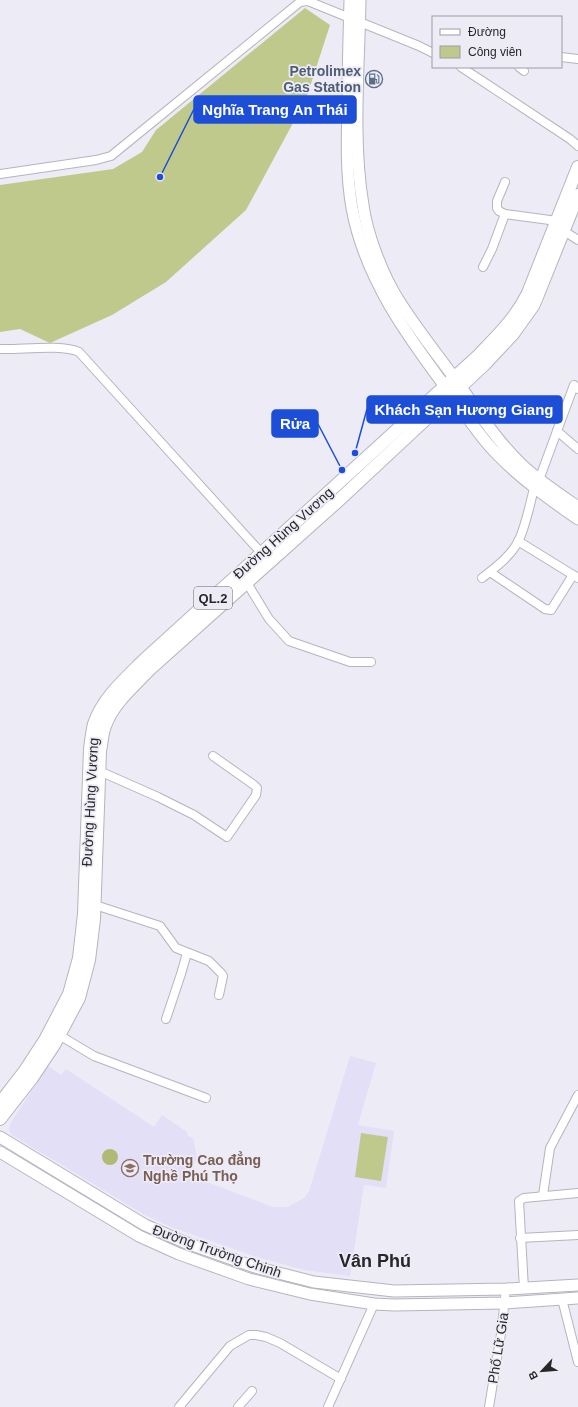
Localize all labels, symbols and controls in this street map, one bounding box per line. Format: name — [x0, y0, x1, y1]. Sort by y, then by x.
legend — [432, 16, 562, 68]
text: Đường — [468, 25, 506, 39]
text: Công viên — [468, 45, 522, 59]
place label: Petrolimex Gas Station — [283, 63, 361, 95]
fuel station icon: Petrolimex Gas Station — [364, 69, 384, 89]
callout: Nghĩa Trang An Thái — [194, 96, 356, 123]
text: Nghĩa Trang An Thái — [202, 101, 348, 118]
callout: Khách Sạn Hương Giang — [367, 396, 562, 423]
text: Khách Sạn Hương Giang — [374, 401, 554, 418]
callout: Rửa — [272, 410, 318, 437]
text: Rửa — [280, 415, 311, 432]
street label: Đường Hùng Vương — [230, 484, 336, 582]
road number: QL.2 — [194, 587, 232, 609]
street label: Đường Hùng Vương — [79, 737, 101, 867]
place label: Trường Cao đẳng Nghề Phú Thọ — [143, 1151, 261, 1184]
school or university icon: Trường Cao đẳng Nghề Phú Thọ — [120, 1158, 140, 1178]
street label: Đường Trường Chinh — [150, 1221, 284, 1281]
district label: Vân Phú — [339, 1251, 411, 1271]
street label: Phố Lữ Gia — [484, 1311, 512, 1385]
north arrow — [522, 1351, 562, 1391]
text: B — [526, 1369, 540, 1382]

